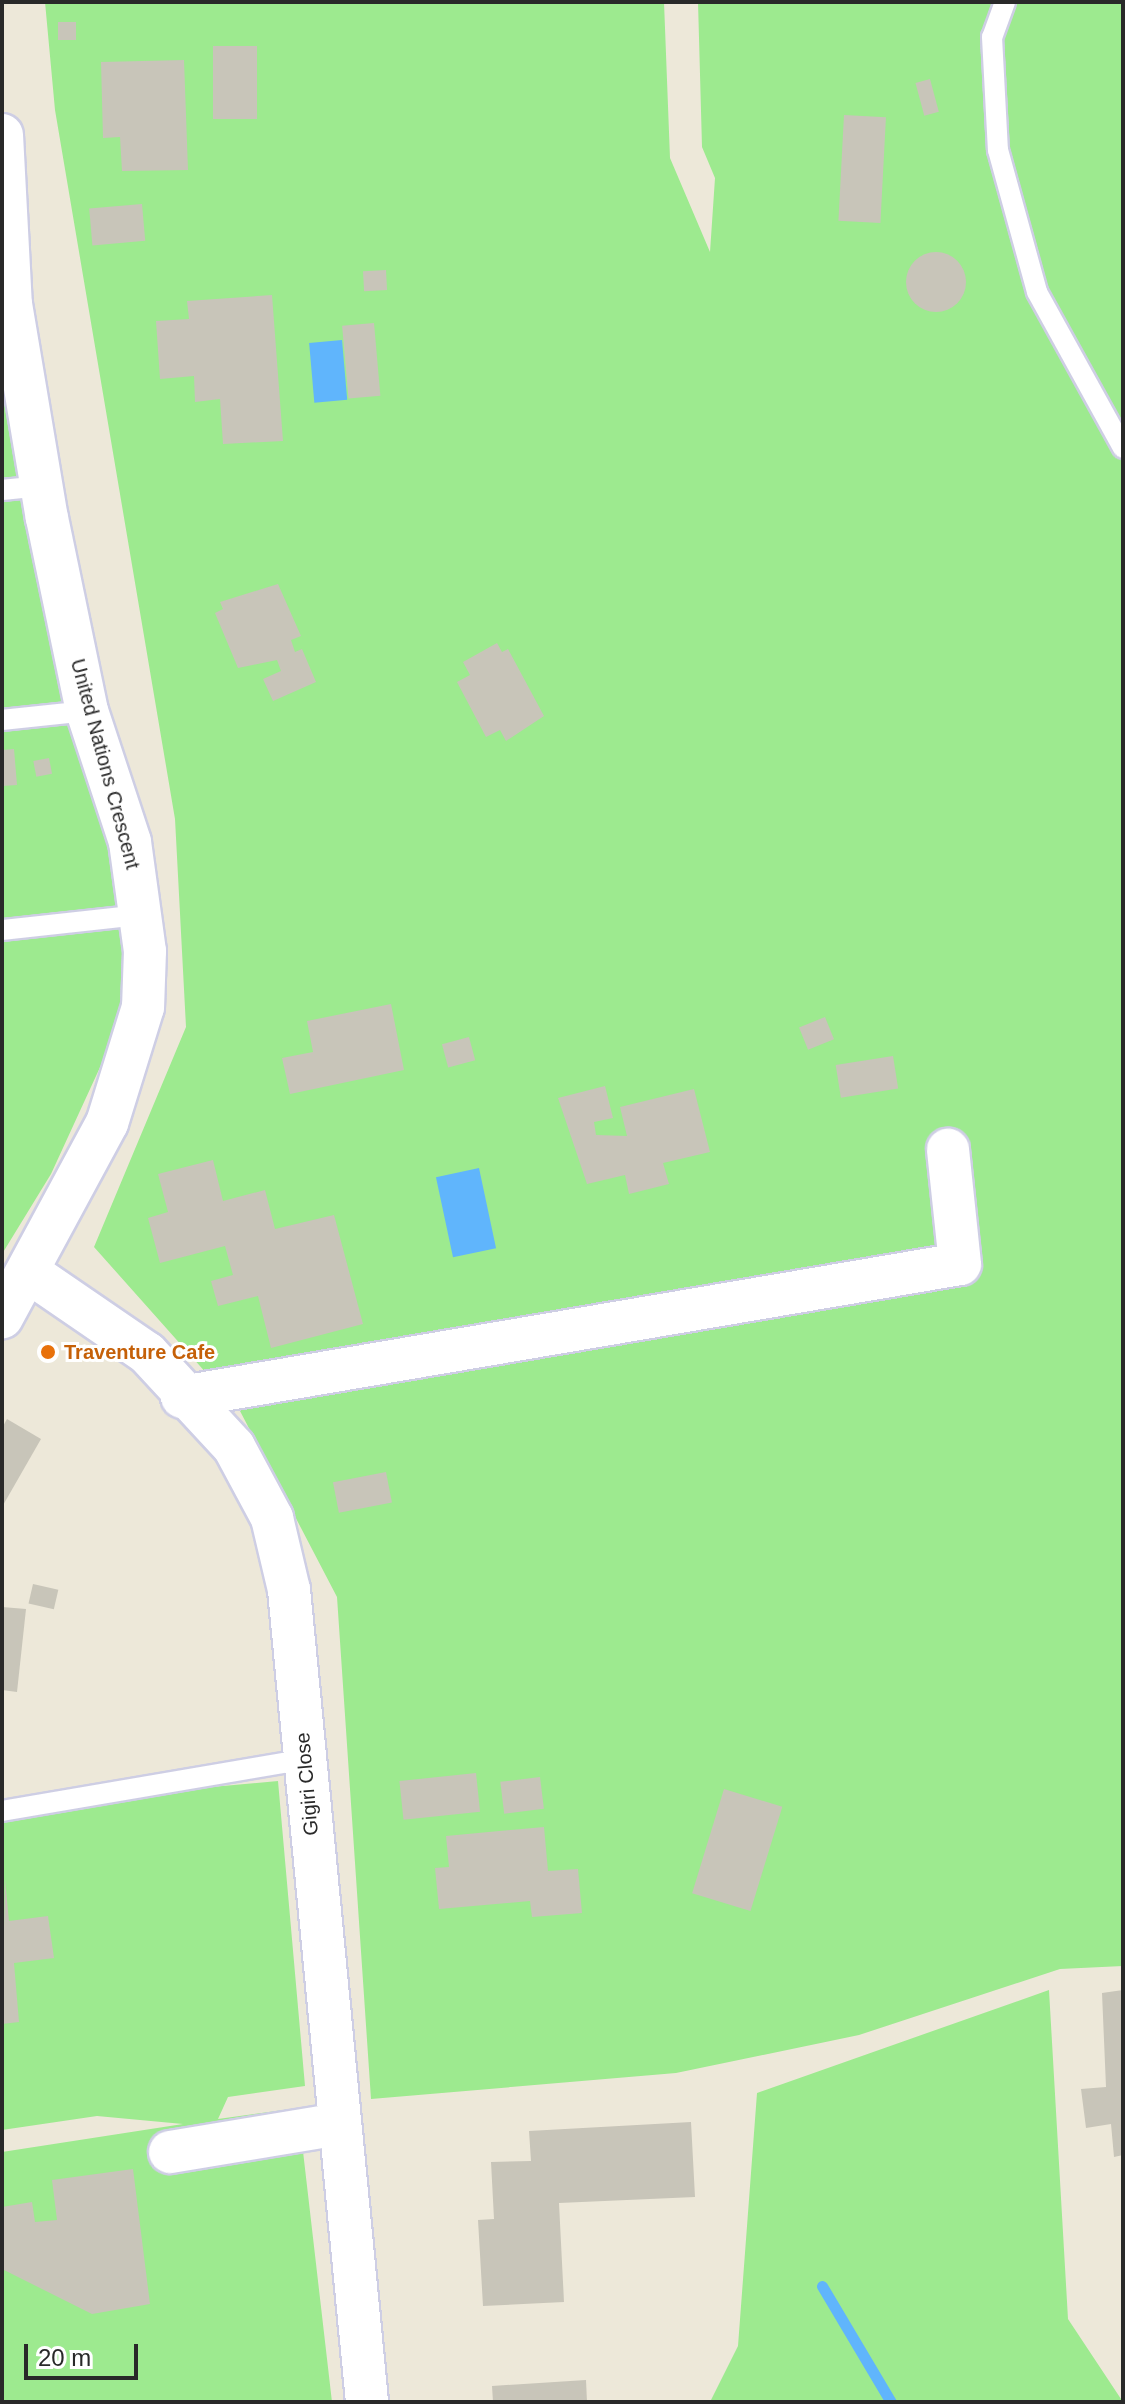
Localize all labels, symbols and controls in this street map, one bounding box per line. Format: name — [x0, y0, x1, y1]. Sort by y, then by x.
street label: United Nations Crescent — [65, 656, 145, 872]
place label: Traventure Cafe — [64, 1340, 215, 1364]
marker: Traventure Cafe — [39, 1343, 57, 1361]
street label: Gigiri Close — [291, 1731, 323, 1837]
scale bar — [28, 2328, 142, 2378]
text: 20 m — [38, 2344, 91, 2371]

